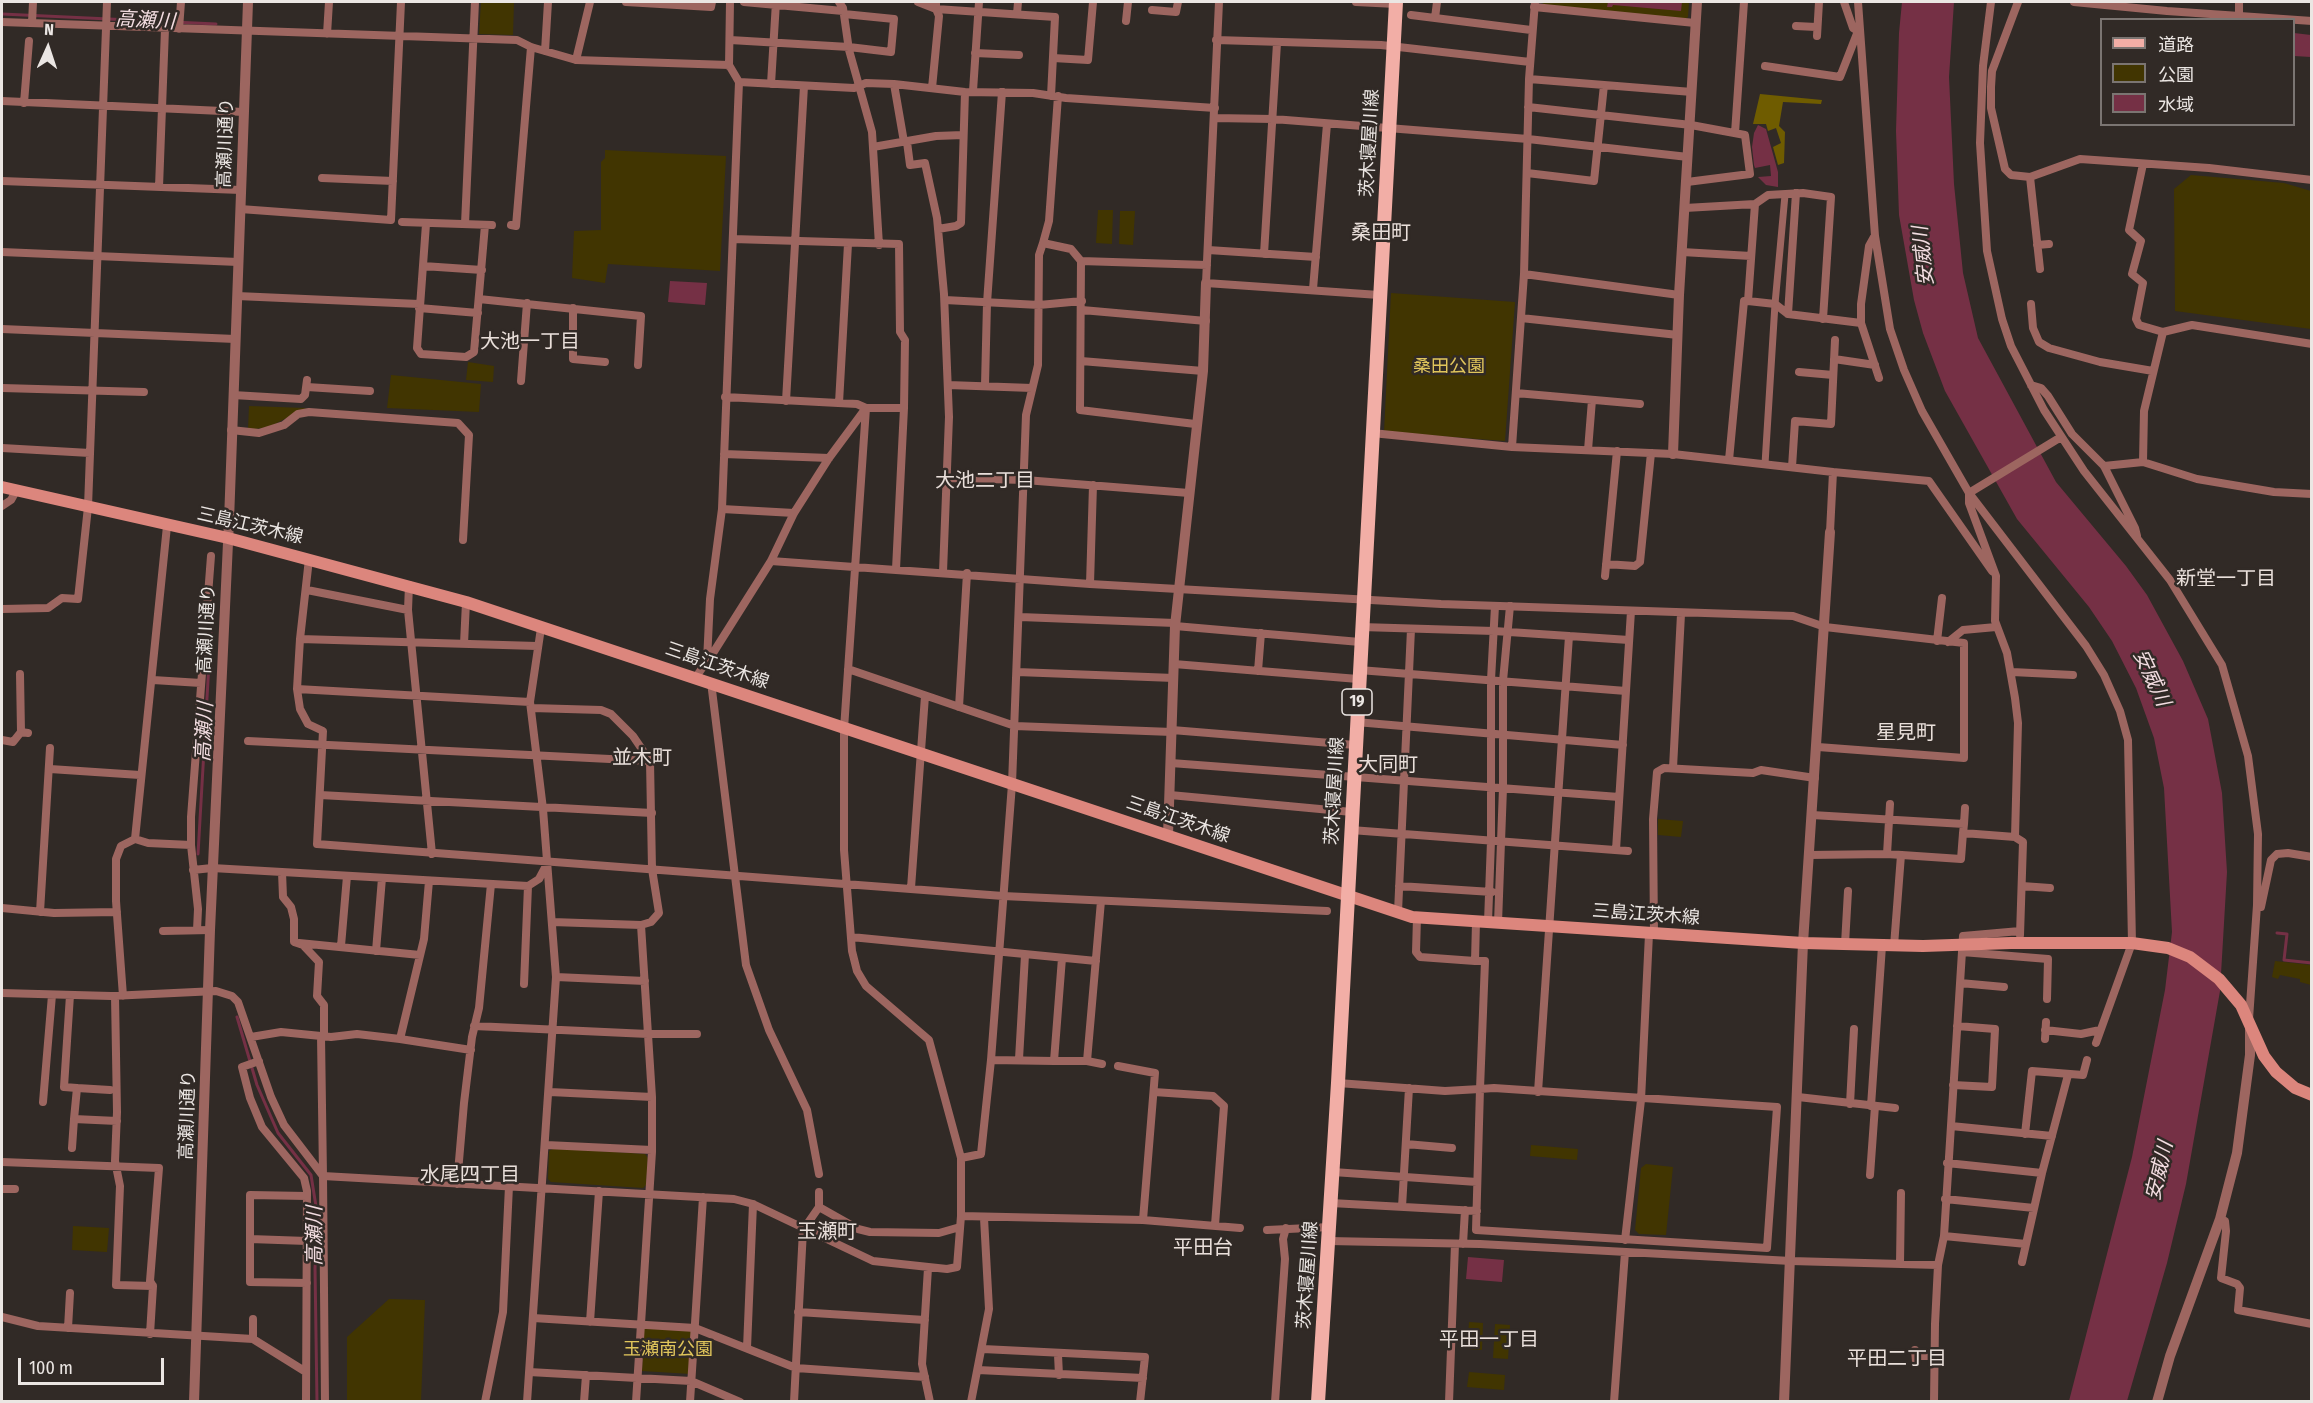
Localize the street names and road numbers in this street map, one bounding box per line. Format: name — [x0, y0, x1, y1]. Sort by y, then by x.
street label: 茨木寝屋川線 — [1356, 89, 1384, 197]
street label: 高瀬川通り — [214, 98, 238, 188]
street label: 三島江茨木線 — [195, 503, 305, 549]
street label: 高瀬川通り — [194, 583, 220, 675]
street label: 三島江茨木線 — [662, 638, 772, 694]
road number: 19 — [1342, 689, 1372, 715]
street label: 茨木寝屋川線 — [1321, 737, 1349, 845]
street label: 三島江茨木線 — [1123, 792, 1233, 848]
street label: 三島江茨木線 — [1591, 900, 1701, 930]
street label: 高瀬川通り — [176, 1070, 200, 1160]
street label: 茨木寝屋川線 — [1293, 1220, 1323, 1330]

